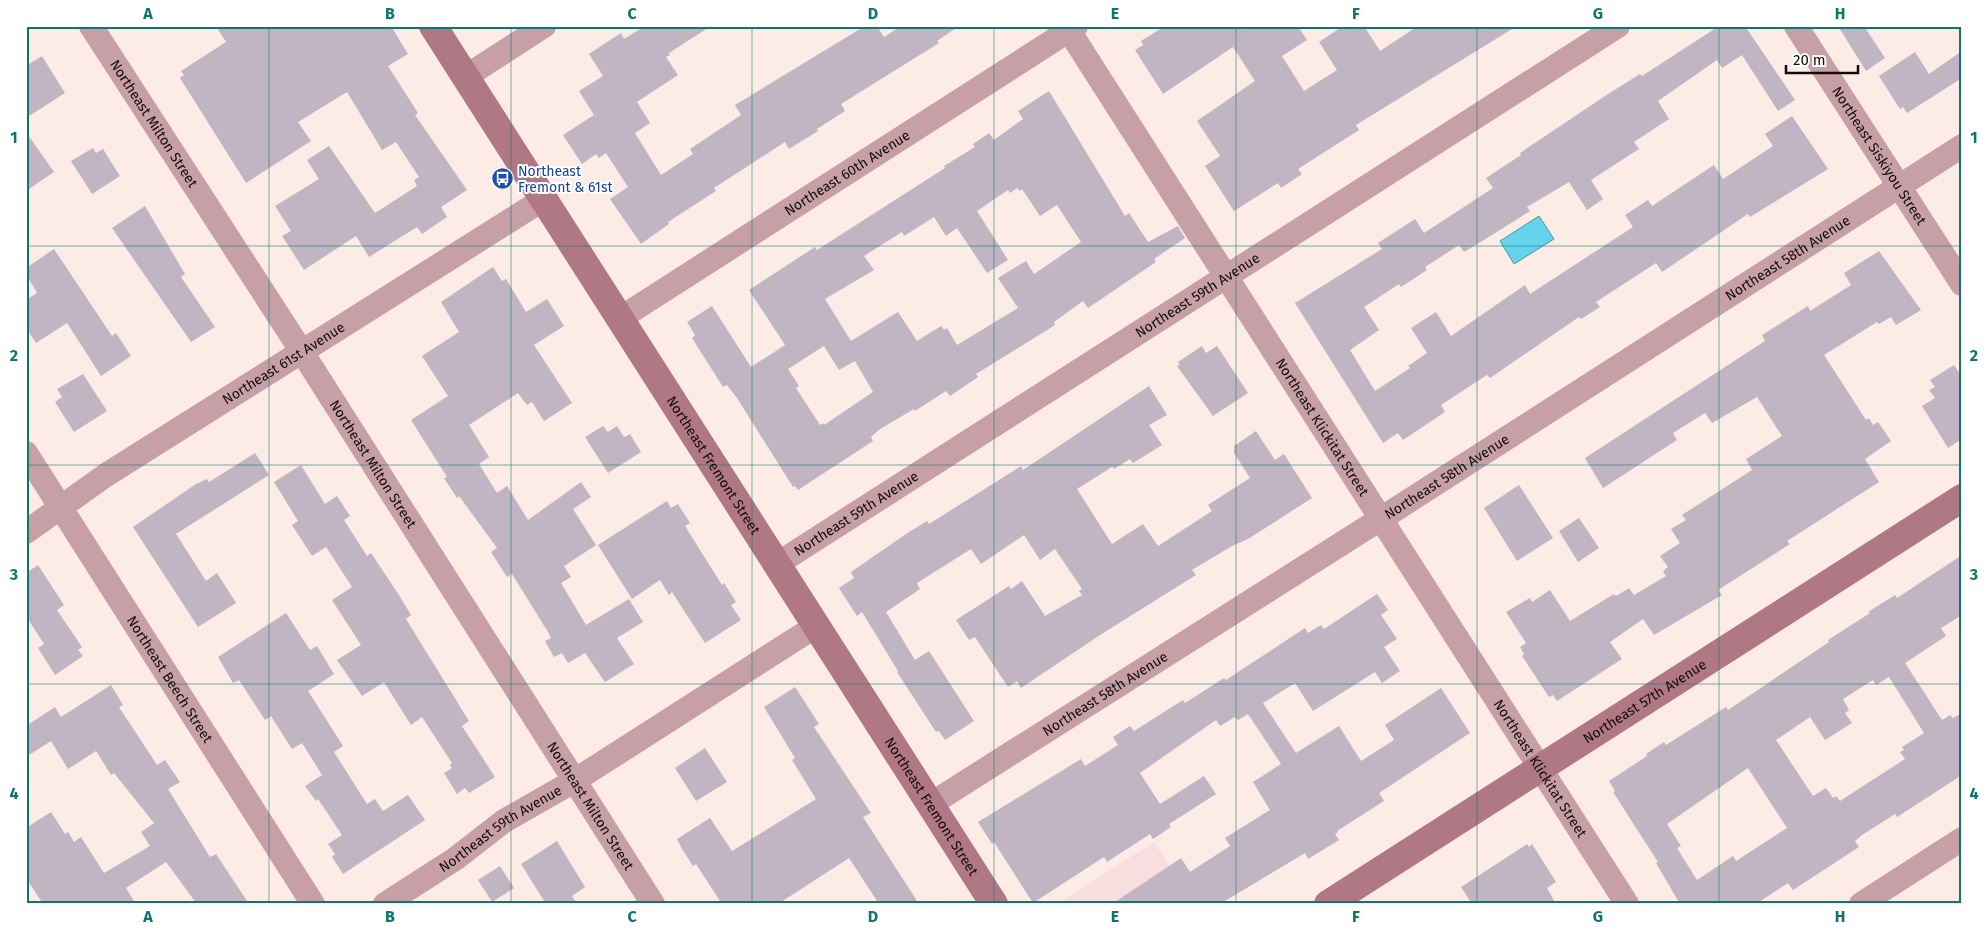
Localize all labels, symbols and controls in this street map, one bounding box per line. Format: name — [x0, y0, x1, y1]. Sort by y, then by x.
text: A — [142, 4, 153, 23]
text: B — [385, 4, 395, 23]
text: C — [627, 4, 637, 23]
text: D — [868, 4, 878, 23]
text: E — [1111, 4, 1119, 23]
text: F — [1352, 4, 1360, 23]
text: G — [1593, 4, 1603, 23]
text: H — [1835, 4, 1845, 23]
scale bar — [1786, 42, 1858, 74]
text: 20 m — [1793, 51, 1826, 69]
street label: Northeast Milton Street — [106, 57, 202, 191]
street label: Northeast Siskiyou Street — [1828, 84, 1930, 229]
street label: Northeast 60th Avenue — [782, 127, 913, 220]
text: 1 — [10, 128, 18, 147]
text: 1 — [1970, 128, 1978, 147]
place label: Northeast Fremont & 61st — [518, 163, 613, 196]
bus stop icon: Northeast Fremont & 61st — [490, 167, 514, 191]
street label: Northeast 58th Avenue — [1722, 212, 1854, 305]
street label: Northeast 59th Avenue — [1132, 249, 1263, 342]
street label: Northeast 61st Avenue — [219, 319, 348, 408]
text: 2 — [10, 346, 18, 365]
text: 2 — [1970, 346, 1978, 365]
street label: Northeast Klickitat Street — [1272, 355, 1373, 500]
street label: Northeast Fremont Street — [663, 393, 764, 538]
street label: Northeast Milton Street — [326, 397, 420, 532]
street label: Northeast 58th Avenue — [1381, 431, 1513, 523]
street label: Northeast 59th Avenue — [791, 468, 922, 560]
text: 3 — [9, 565, 18, 584]
text: 3 — [1969, 565, 1978, 584]
street label: Northeast Beech Street — [123, 613, 217, 747]
street label: Northeast 58th Avenue — [1039, 648, 1171, 740]
street label: Northeast 57th Avenue — [1580, 656, 1710, 747]
street label: Northeast Klickitat Street — [1490, 697, 1591, 842]
street label: Northeast Fremont Street — [881, 734, 982, 880]
street label: Northeast Milton Street — [543, 739, 638, 874]
street label: Northeast 59th Avenue — [436, 782, 565, 876]
text: 4 — [9, 784, 19, 803]
text: 4 — [1969, 784, 1979, 803]
text: A — [142, 907, 153, 926]
text: B — [385, 907, 395, 926]
text: C — [627, 907, 637, 926]
text: D — [868, 907, 878, 926]
text: E — [1111, 907, 1119, 926]
text: F — [1352, 907, 1360, 926]
text: G — [1593, 907, 1603, 926]
text: H — [1835, 907, 1845, 926]

